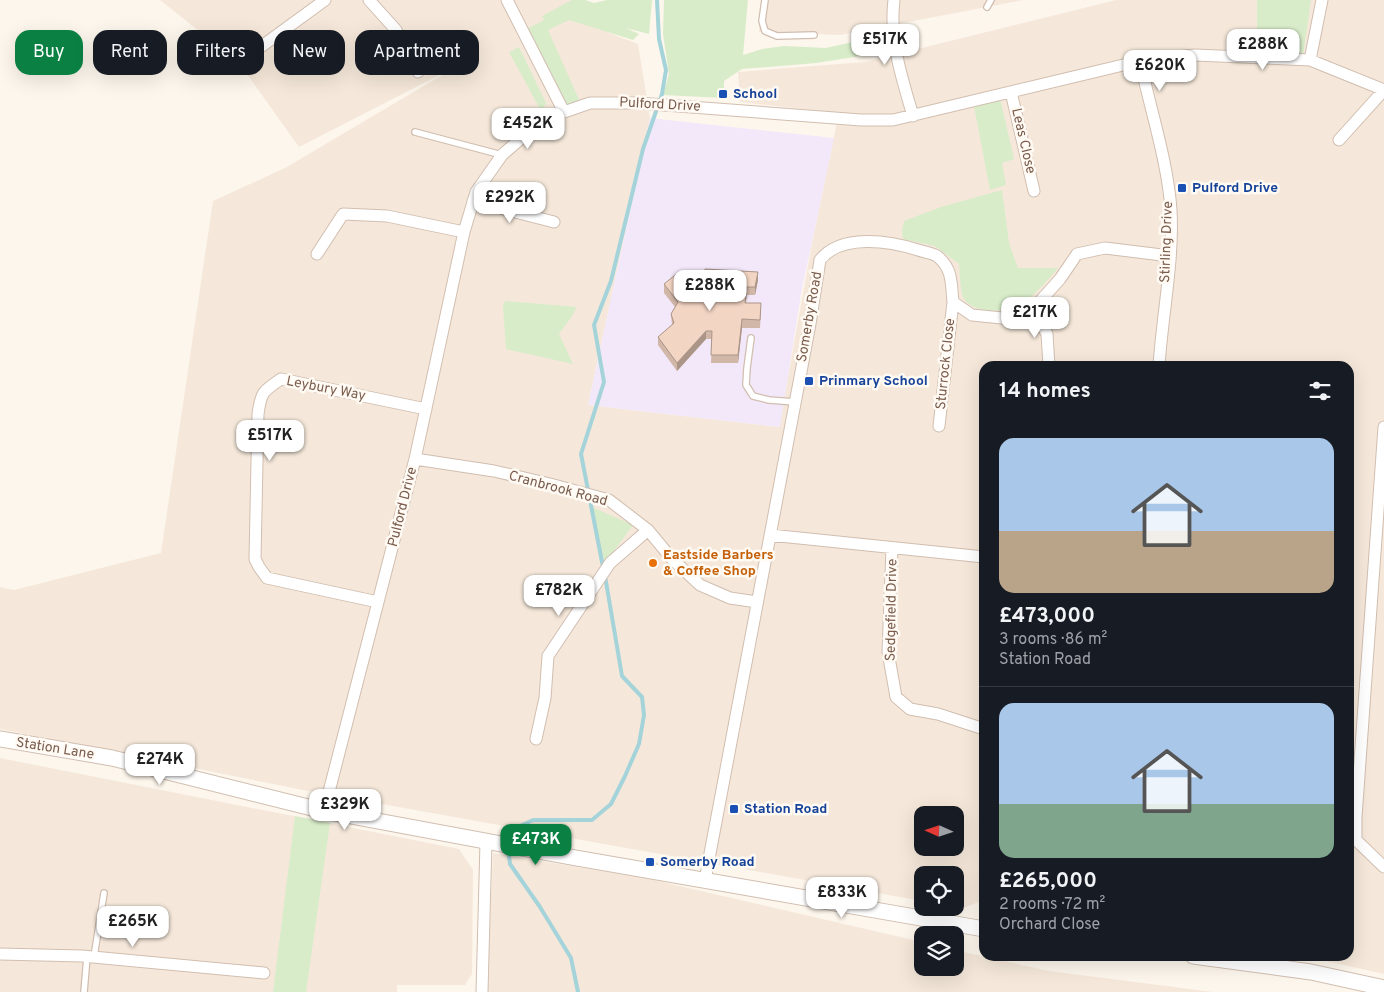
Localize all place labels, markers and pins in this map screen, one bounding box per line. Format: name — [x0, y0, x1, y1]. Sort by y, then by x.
pin: £517K — [850, 23, 920, 66]
pin: £288K — [1228, 28, 1298, 71]
pin: £620K — [1125, 49, 1195, 92]
place label: School — [733, 86, 777, 103]
marker: School — [717, 88, 729, 100]
pin: £452K — [493, 108, 563, 150]
place label: Pulford Drive — [1192, 180, 1278, 197]
pin: £292K — [475, 182, 545, 224]
marker: Pulford Drive — [1176, 182, 1188, 194]
pin: £288K — [675, 270, 745, 312]
pin: £217K — [1000, 296, 1070, 339]
place label: Prinmary School — [819, 373, 928, 390]
marker: Prinmary School — [803, 375, 815, 387]
pin: £517K — [235, 420, 305, 462]
place label: Eastside Barbers & Coffee Shop — [663, 547, 774, 580]
marker: Eastside Barbers & Coffee Shop — [647, 557, 659, 569]
pin: £782K — [524, 574, 594, 617]
pin: £274K — [125, 744, 195, 786]
pin: £329K — [310, 788, 380, 831]
place label: Station Road — [744, 801, 827, 818]
marker: Station Road — [728, 803, 740, 815]
pin: £473K — [501, 824, 571, 866]
place label: Somerby Road — [660, 854, 755, 871]
marker: Somerby Road — [644, 856, 656, 868]
pin: £833K — [807, 876, 877, 919]
pin: £265K — [98, 906, 168, 948]

